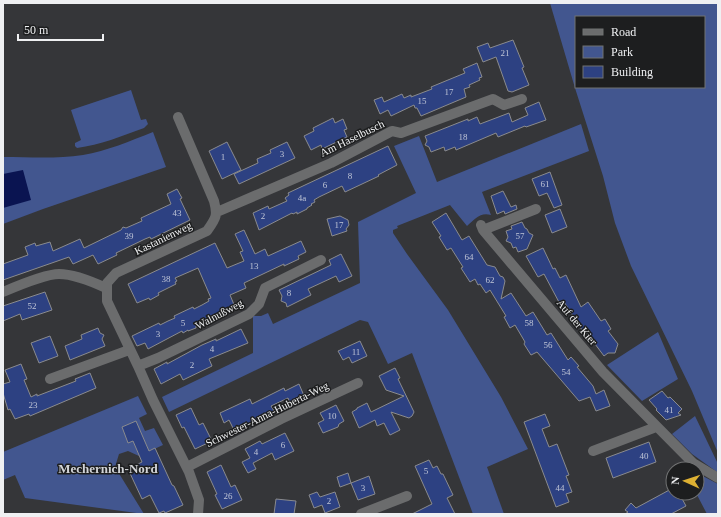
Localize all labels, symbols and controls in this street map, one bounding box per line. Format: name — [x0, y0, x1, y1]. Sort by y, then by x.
scale bar — [18, 16, 103, 42]
legend — [575, 16, 705, 88]
text: 50 m — [24, 23, 49, 37]
text: Road — [611, 25, 636, 39]
text: Park — [611, 45, 633, 59]
house number: 21 — [501, 48, 510, 58]
text: Building — [611, 65, 653, 79]
house number: 17 — [445, 87, 454, 97]
house number: 15 — [418, 96, 427, 106]
street label: Am Haselbusch — [318, 117, 387, 159]
house number: 18 — [459, 132, 468, 142]
house number: 3 — [280, 149, 285, 159]
house number: 1 — [221, 152, 225, 162]
house number: 8 — [348, 171, 353, 181]
house number: 61 — [541, 179, 550, 189]
house number: 6 — [323, 180, 328, 190]
house number: 4a — [298, 193, 306, 203]
house number: 43 — [173, 208, 182, 218]
house number: 2 — [261, 211, 265, 221]
street label: Kastanienweg — [132, 219, 194, 257]
house number: 17 — [335, 220, 344, 230]
house number: 39 — [125, 231, 134, 241]
house number: 57 — [516, 231, 525, 241]
house number: 64 — [465, 252, 474, 262]
house number: 13 — [250, 261, 259, 271]
house number: 38 — [162, 274, 171, 284]
house number: 62 — [486, 275, 495, 285]
house number: 8 — [287, 288, 292, 298]
street label: Walnußweg — [193, 296, 245, 332]
street label: Auf der Kier — [554, 297, 600, 348]
house number: 52 — [28, 301, 37, 311]
house number: 5 — [181, 318, 186, 328]
house number: 58 — [525, 318, 534, 328]
house number: 3 — [156, 329, 161, 339]
house number: 56 — [544, 340, 553, 350]
house number: 4 — [210, 344, 215, 354]
house number: 11 — [352, 347, 360, 357]
house number: 2 — [190, 360, 194, 370]
house number: 54 — [562, 367, 571, 377]
street label: Schwester-Anna-Huberta-Weg — [204, 379, 331, 449]
house number: 23 — [29, 400, 38, 410]
house number: 41 — [665, 405, 674, 415]
house number: 10 — [328, 411, 337, 421]
house number: 6 — [281, 440, 286, 450]
house number: 4 — [254, 447, 259, 457]
house number: 40 — [640, 451, 649, 461]
district label: Mechernich-Nord — [58, 461, 159, 476]
north arrow — [665, 461, 705, 501]
house number: 5 — [424, 466, 429, 476]
text: N — [669, 476, 681, 485]
house number: 3 — [361, 483, 366, 493]
house number: 44 — [556, 483, 565, 493]
house number: 26 — [224, 491, 233, 501]
house number: 2 — [327, 496, 331, 506]

